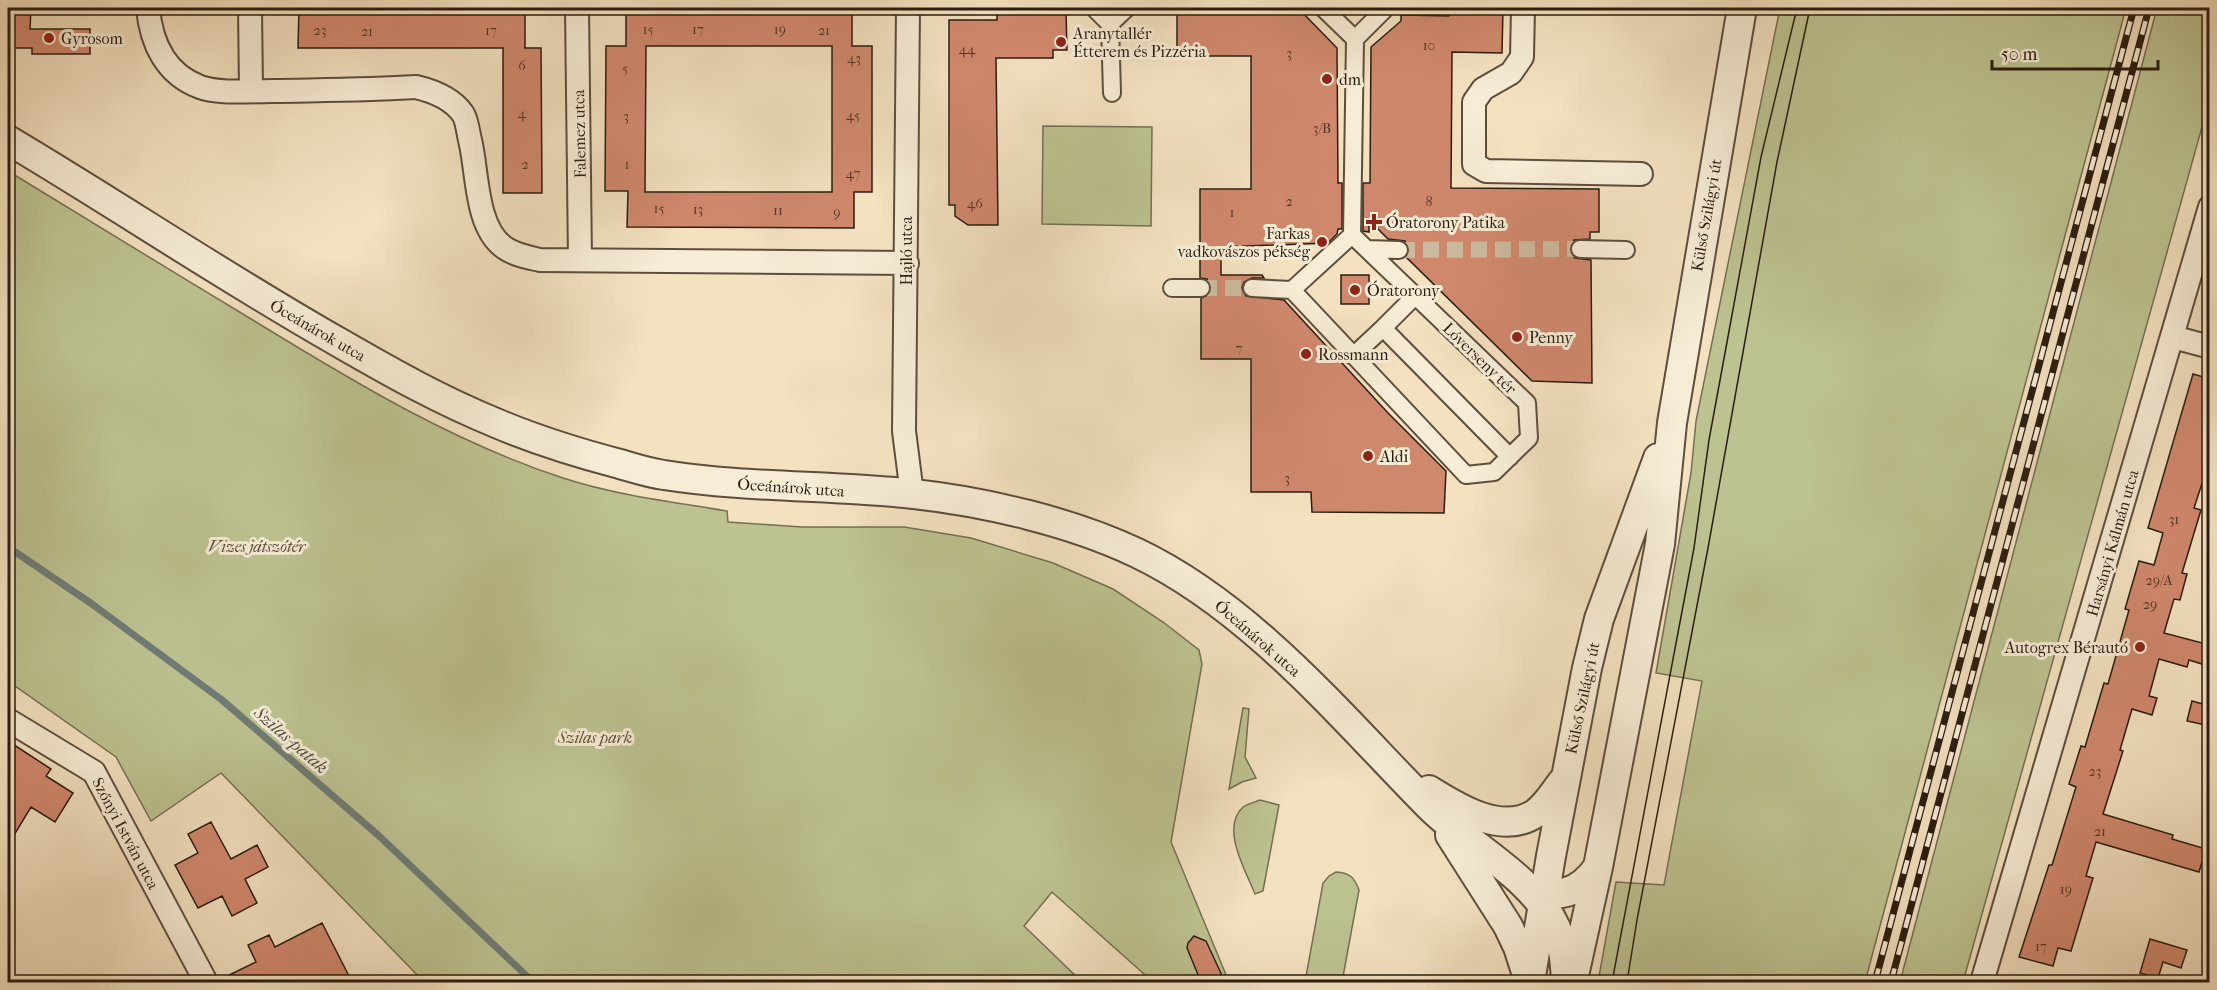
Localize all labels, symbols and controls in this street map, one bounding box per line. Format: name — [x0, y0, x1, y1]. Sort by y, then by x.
house number: 15 — [643, 21, 654, 38]
house number: 17 — [692, 21, 704, 38]
house number: 19 — [774, 21, 786, 38]
house number: 23 — [314, 22, 326, 39]
house number: 17 — [485, 22, 497, 39]
house number: 21 — [818, 22, 830, 39]
house number: 21 — [361, 23, 373, 40]
place label: Aranytallér Étterem és Pizzéria — [1072, 24, 1207, 61]
place label: Gyrosom — [61, 29, 124, 48]
marker: Gyrosom — [42, 31, 56, 45]
scale bar — [1992, 33, 2158, 71]
marker: Aranytallér Étterem és Pizzéria — [1054, 35, 1068, 49]
house number: 10 — [1423, 37, 1435, 54]
house number: 44 — [959, 41, 976, 58]
text: 50 m — [2001, 44, 2038, 65]
house number: 3 — [1286, 45, 1292, 62]
house number: 43 — [847, 50, 861, 67]
house number: 6 — [518, 57, 526, 74]
house number: 5 — [622, 60, 628, 77]
place label: dm — [1339, 70, 1362, 89]
marker: dm — [1320, 72, 1334, 86]
street label: Falemez utca — [569, 89, 590, 179]
house number: 4 — [518, 105, 527, 122]
house number: 45 — [846, 107, 860, 124]
house number: 3 — [623, 108, 629, 125]
house number: 3/B — [1313, 120, 1331, 137]
house number: 2 — [521, 156, 529, 173]
house number: 1 — [625, 156, 630, 173]
street label: Külső Szilágyi út — [1687, 157, 1726, 273]
house number: 47 — [846, 165, 861, 182]
house number: 2 — [1285, 193, 1293, 210]
house number: 8 — [1425, 193, 1433, 210]
house number: 46 — [967, 195, 983, 212]
house number: 15 — [654, 200, 665, 217]
house number: 13 — [693, 201, 703, 218]
house number: 11 — [773, 202, 783, 219]
house number: 9 — [833, 204, 841, 221]
house number: 1 — [1230, 204, 1235, 221]
place label: Óratorony Patika — [1386, 212, 1506, 232]
marker: Óratorony Patika — [1367, 215, 1381, 229]
street label: Hajló utca — [897, 216, 916, 286]
place label: Farkas vadkovászos pékség — [1177, 224, 1310, 261]
marker: Farkas vadkovászos pékség — [1315, 235, 1329, 249]
place label: Óratorony — [1367, 280, 1440, 300]
marker: Óratorony — [1348, 283, 1362, 297]
street label: Óceánárok utca — [267, 295, 370, 366]
street label: Lóverseny tér — [1439, 319, 1521, 398]
place label: Penny — [1529, 328, 1573, 347]
marker: Penny — [1510, 330, 1524, 344]
house number: 7 — [1236, 340, 1243, 357]
place label: Rossmann — [1318, 345, 1389, 364]
marker: Rossmann — [1299, 347, 1313, 361]
place label: Aldi — [1379, 447, 1408, 466]
marker: Aldi — [1361, 449, 1375, 463]
street label: Harsányi Kálmán utca — [2082, 467, 2143, 619]
house number: 3 — [1284, 470, 1290, 487]
street label: Óceánárok utca — [737, 473, 846, 501]
house number: 31 — [2169, 511, 2179, 528]
park label: Vizes játszótér — [209, 537, 307, 556]
house number: 29/A — [2145, 572, 2173, 589]
street label: Óceánárok utca — [1211, 595, 1305, 681]
house number: 29 — [2143, 596, 2157, 613]
place label: Autogrex Bérautó — [2004, 638, 2128, 657]
street label: Külső Szilágyi út — [1561, 640, 1604, 756]
marker: Autogrex Bérautó — [2133, 640, 2147, 654]
water label: Szilas-patak — [249, 702, 332, 778]
park label: Szilas park — [557, 728, 632, 747]
house number: 23 — [2089, 763, 2101, 780]
street label: Szőnyi István utca — [88, 774, 163, 893]
house number: 21 — [2094, 823, 2106, 840]
house number: 19 — [2060, 881, 2072, 898]
house number: 17 — [2035, 938, 2047, 955]

